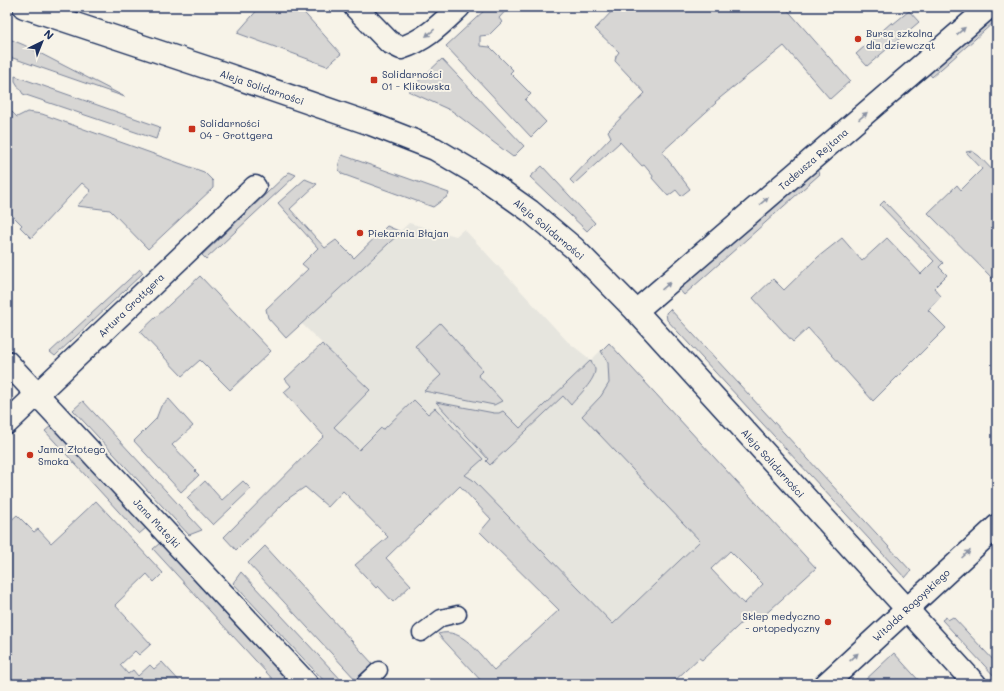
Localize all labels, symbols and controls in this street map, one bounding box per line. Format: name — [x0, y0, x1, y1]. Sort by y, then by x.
north arrow — [22, 22, 62, 62]
text: N — [41, 26, 57, 43]
place label: Bursa szkolna dla dziewcząt — [866, 26, 935, 52]
one-way arrow — [956, 27, 966, 36]
one-way arrow — [424, 29, 435, 38]
marker: Bursa szkolna dla dziewcząt — [853, 34, 863, 44]
street label: Aleja Solidarności — [218, 66, 306, 108]
place label: Solidarności 01 - Klikowska — [382, 67, 450, 93]
marker: Solidarności 01 - Klikowska — [369, 75, 379, 85]
one-way arrow — [857, 112, 868, 121]
place label: Solidarności 04 - Grottgera — [200, 116, 273, 142]
marker: Solidarności 04 - Grottgera — [187, 124, 197, 134]
street label: Tadeusza Rejtana — [775, 125, 851, 193]
street label: Aleja Solidarności — [511, 195, 587, 263]
one-way arrow — [759, 197, 770, 206]
place label: Piekarnia Błajan — [368, 226, 449, 240]
marker: Piekarnia Błajan — [355, 228, 365, 238]
street label: Artura Grottgera — [95, 270, 167, 340]
one-way arrow — [661, 281, 671, 290]
street label: Aleja Solidarności — [738, 425, 808, 501]
place label: Jama Złotego Smoka — [38, 442, 105, 468]
marker: Jama Złotego Smoka — [25, 450, 35, 460]
street label: Jana Matejki — [130, 495, 184, 551]
one-way arrow — [961, 550, 971, 559]
street label: Witolda Rogoyskiego — [869, 565, 953, 645]
place label: Sklep medyczno - ortopedyczny — [742, 609, 820, 635]
marker: Sklep medyczno - ortopedyczny — [823, 617, 833, 627]
one-way arrow — [849, 653, 859, 662]

